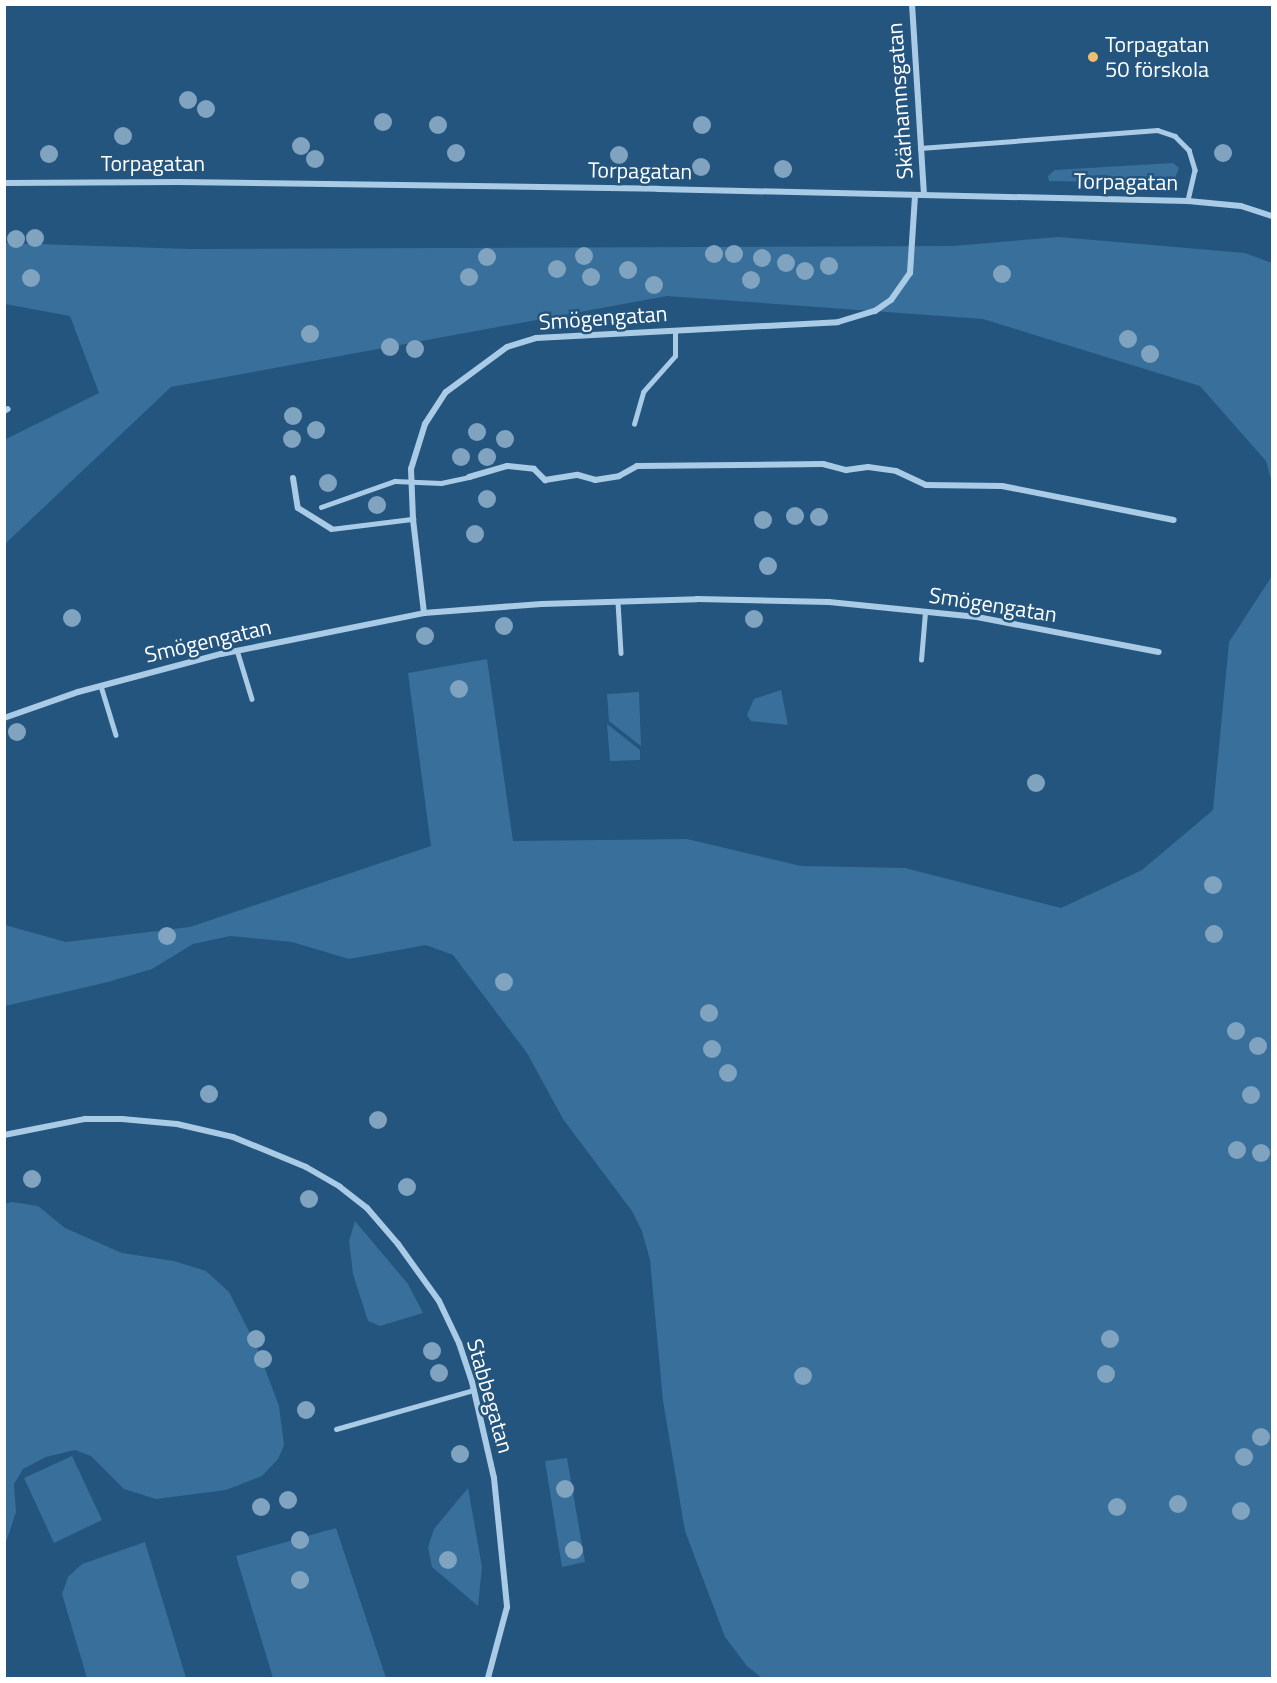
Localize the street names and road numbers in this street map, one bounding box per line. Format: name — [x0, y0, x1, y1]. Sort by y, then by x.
street label: Skärhamnsgatan — [881, 22, 919, 180]
street label: Torpagatan — [101, 151, 205, 177]
street label: Torpagatan — [588, 157, 692, 185]
street label: Torpagatan — [1074, 168, 1178, 196]
street label: Smögengatan — [538, 300, 668, 336]
street label: Smögengatan — [927, 582, 1059, 628]
street label: Smögengatan — [142, 614, 274, 668]
street label: Stabbegatan — [461, 1336, 519, 1456]

